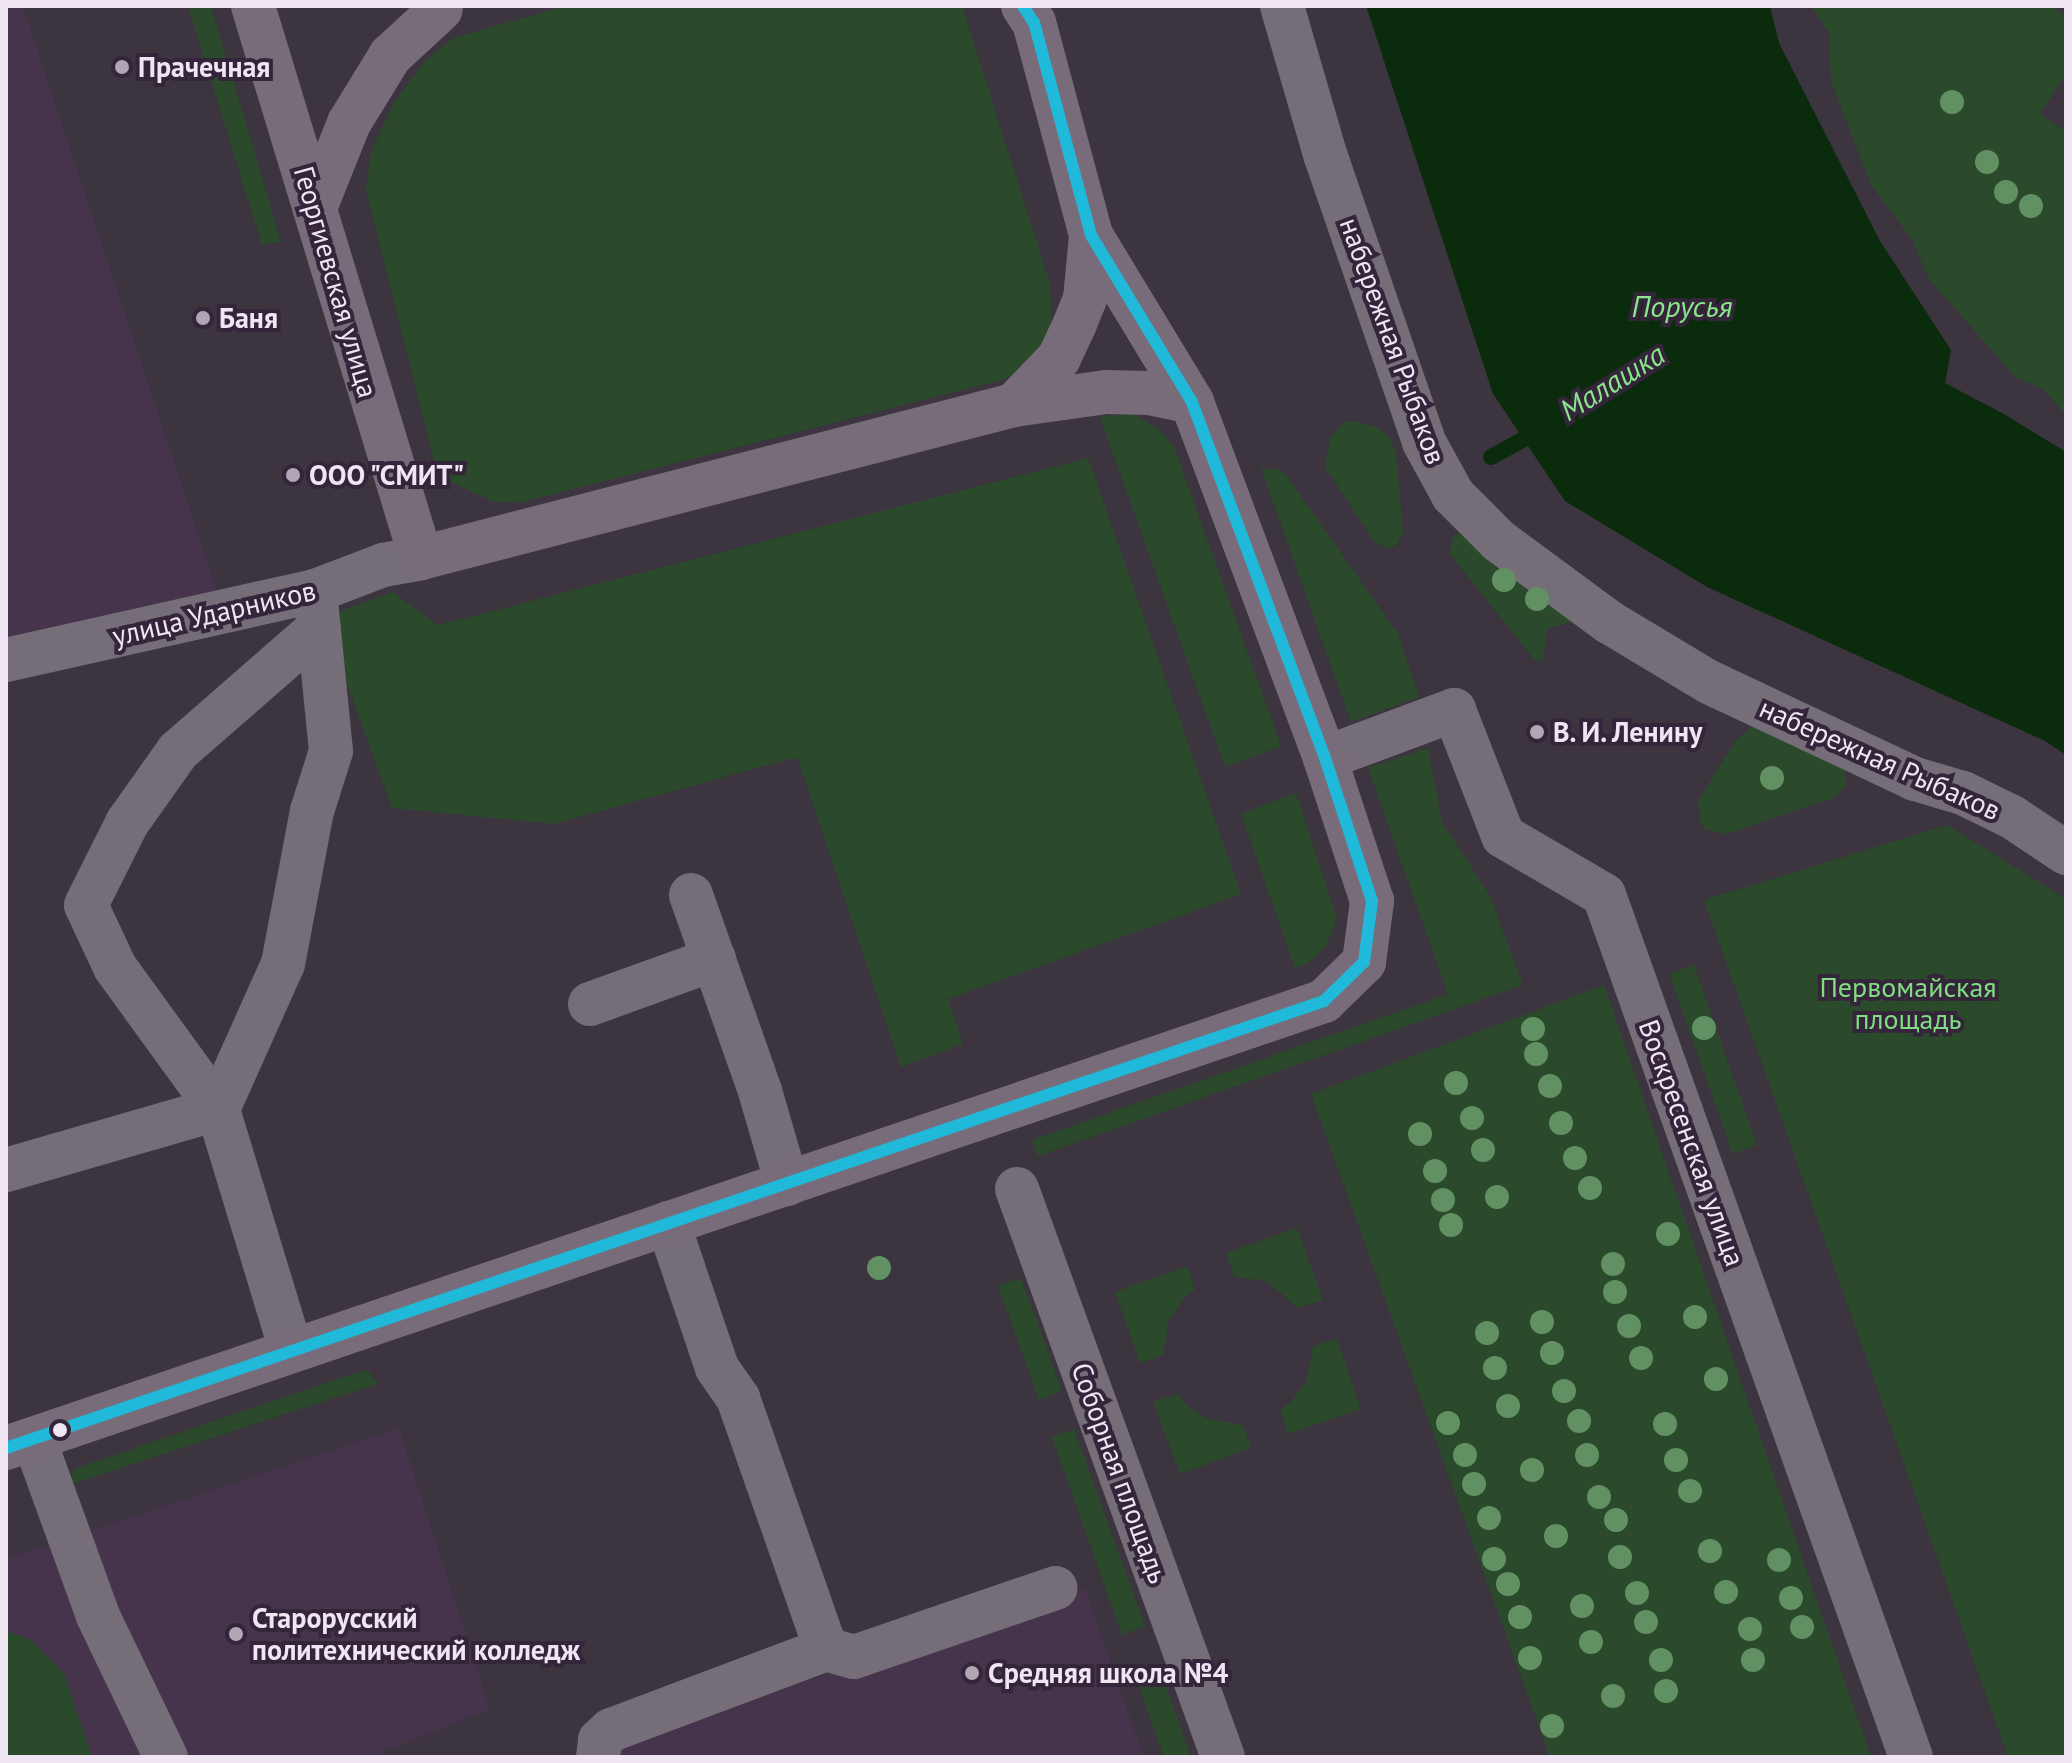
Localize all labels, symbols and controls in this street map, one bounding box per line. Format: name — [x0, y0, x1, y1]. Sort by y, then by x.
place label: Прачечная — [138, 50, 270, 84]
marker: Прачечная — [113, 58, 131, 76]
street label: Георгиевская улица — [287, 162, 385, 402]
street label: набережная Рыбаков — [1333, 213, 1453, 469]
water label: Порусья — [1631, 288, 1733, 324]
place label: Баня — [219, 301, 278, 335]
marker: Баня — [194, 309, 212, 327]
water label: Малашка — [1553, 336, 1671, 428]
place label: ООО "СМИТ" — [309, 458, 467, 492]
marker: ООО "СМИТ" — [284, 466, 302, 484]
street label: улица Ударников — [109, 573, 319, 653]
street label: набережная Рыбаков — [1754, 691, 2006, 827]
place label: В. И. Ленину — [1553, 715, 1707, 749]
marker: В. И. Ленину — [1528, 723, 1546, 741]
park label: Первомайская площадь — [1819, 970, 1997, 1036]
street label: Воскресенская улица — [1632, 1015, 1752, 1271]
street label: Соборная площадь — [1065, 1358, 1175, 1588]
unlabelled marker — [52, 1422, 68, 1438]
place label: Старорусский политехнический колледж — [252, 1601, 580, 1667]
marker: Старорусский политехнический колледж — [227, 1625, 245, 1643]
place label: Средняя школа №4 — [988, 1656, 1228, 1690]
marker: Средняя школа №4 — [963, 1664, 981, 1682]

